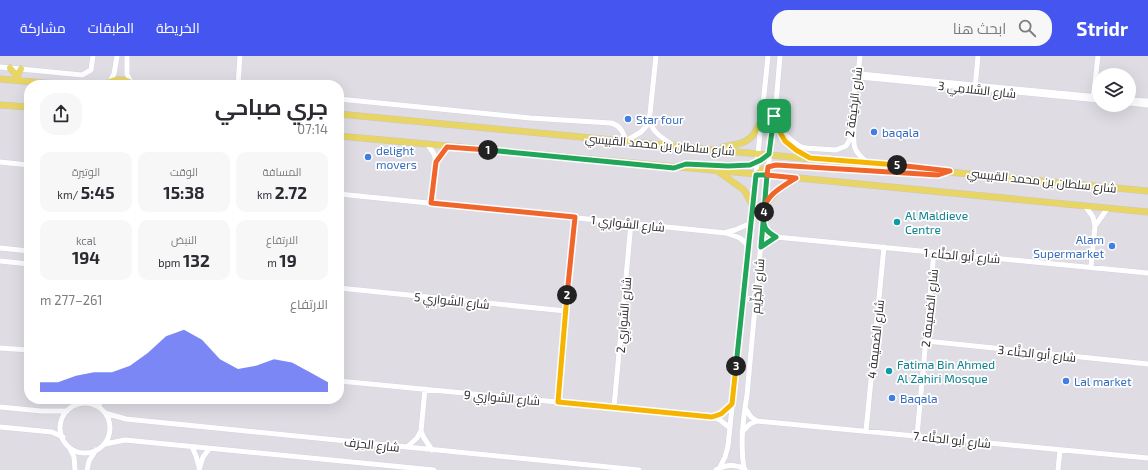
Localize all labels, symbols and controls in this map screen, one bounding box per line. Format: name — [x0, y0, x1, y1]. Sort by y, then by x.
search box — [772, 10, 1052, 46]
icon: search — [1016, 17, 1038, 39]
text: Stridr — [1076, 17, 1128, 40]
text: مشاركة — [20, 19, 66, 36]
text: الطبقات — [88, 19, 134, 36]
text: الخريطة — [156, 19, 200, 36]
text: ابحث هنا — [953, 19, 1006, 37]
street label: شارع الرخيمَة 2 — [842, 66, 866, 138]
map controls — [1092, 68, 1136, 112]
button: layers — [1092, 68, 1136, 112]
street label: شارع السَّلامِي 3 — [937, 78, 1017, 104]
button: share — [40, 93, 82, 135]
text: جري صباحي — [215, 93, 328, 119]
pin — [757, 99, 791, 133]
icon: arrive — [763, 105, 785, 127]
place label: Star four — [636, 112, 684, 126]
marker: Star four — [623, 114, 633, 124]
text: 07:14 — [297, 121, 328, 137]
place label: baqala — [882, 125, 919, 139]
marker: baqala — [869, 127, 879, 137]
street label: شارع سلطان بن محمد القبيسي — [584, 130, 735, 162]
pin: 1 — [478, 140, 498, 160]
place label: delight movers — [376, 143, 417, 171]
text: 1 — [486, 143, 490, 156]
marker: delight movers — [363, 152, 373, 162]
pin: 5 — [887, 155, 907, 175]
text: 5 — [894, 158, 900, 171]
text: الوتيرة — [72, 165, 100, 178]
text: الوقت — [170, 165, 198, 178]
text: المسافة — [262, 165, 302, 178]
street label: شارع سلطان بن محمد القبيسي — [966, 165, 1117, 199]
text: 5:45 — [81, 182, 115, 202]
text: 15:38 — [163, 182, 205, 202]
text: 2.72 — [275, 182, 307, 202]
text: /km — [57, 188, 81, 201]
text: km — [257, 188, 275, 201]
pin: 4 — [754, 202, 774, 222]
text: 4 — [760, 205, 768, 218]
place label: Al Maldieve Centre — [905, 208, 968, 236]
street label: شارع السَّوارِي 1 — [590, 212, 666, 238]
marker: Al Maldieve Centre — [892, 217, 902, 227]
place label: Alam Supermarket — [1033, 232, 1104, 260]
text: النبض — [171, 233, 197, 246]
text: الارتفاع — [266, 233, 298, 246]
text: kcal — [76, 234, 96, 247]
marker: Alam Supermarket — [1107, 241, 1117, 251]
street label: شارع أبو الحِنَّاء 1 — [923, 245, 1001, 267]
text: 194 — [72, 247, 100, 267]
text: 132 — [183, 250, 210, 270]
text: 19 — [279, 250, 297, 270]
text: bpm — [158, 256, 183, 269]
text: m — [267, 256, 279, 269]
street label: شارع الجَزِّيم — [747, 258, 768, 314]
street label: شارع الضميمة 2 — [918, 268, 942, 348]
street label: شارع السَّوارِي 2 — [613, 276, 637, 354]
pin: 2 — [557, 285, 577, 305]
text: 2 — [564, 288, 570, 301]
street label: شارع السَّوارِي 5 — [413, 289, 491, 315]
text: 261–277 m — [40, 292, 103, 308]
text: الارتفاع — [290, 296, 328, 312]
street label: شارع الضميمة 4 — [864, 299, 888, 379]
street label: شارع أبو الحِنَّاء 3 — [997, 342, 1077, 366]
pin: 3 — [726, 356, 746, 376]
place label: Fatima Bin Ahmed Al Zahiri Mosque — [897, 357, 995, 385]
text: 3 — [733, 359, 739, 372]
marker: Fatima Bin Ahmed Al Zahiri Mosque — [884, 366, 894, 376]
place label: Lal market — [1074, 374, 1132, 388]
marker: Lal market — [1061, 376, 1071, 386]
street label: شارع السَّوارِي 9 — [463, 387, 541, 411]
place label: Baqala — [900, 391, 938, 405]
marker: Baqala — [887, 393, 897, 403]
street label: شارع أبو الحِنَّاء 7 — [912, 428, 992, 452]
street label: شارع الحِرَف — [343, 434, 400, 456]

